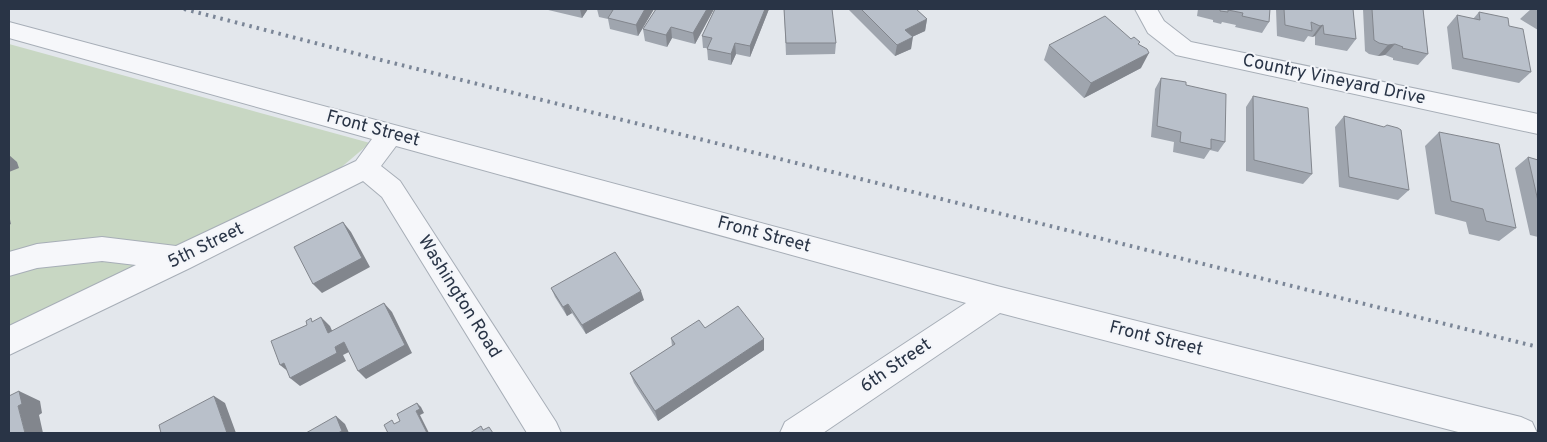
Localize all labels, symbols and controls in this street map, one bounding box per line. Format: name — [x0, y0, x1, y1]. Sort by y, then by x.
street label: Country Vineyard Drive — [1240, 49, 1428, 111]
street label: Front Street — [324, 106, 422, 152]
street label: Front Street — [715, 212, 813, 258]
street label: 5th Street — [164, 218, 248, 274]
street label: Washington Road — [412, 231, 506, 363]
street label: Front Street — [1107, 316, 1205, 362]
street label: 6th Street — [856, 334, 936, 398]

